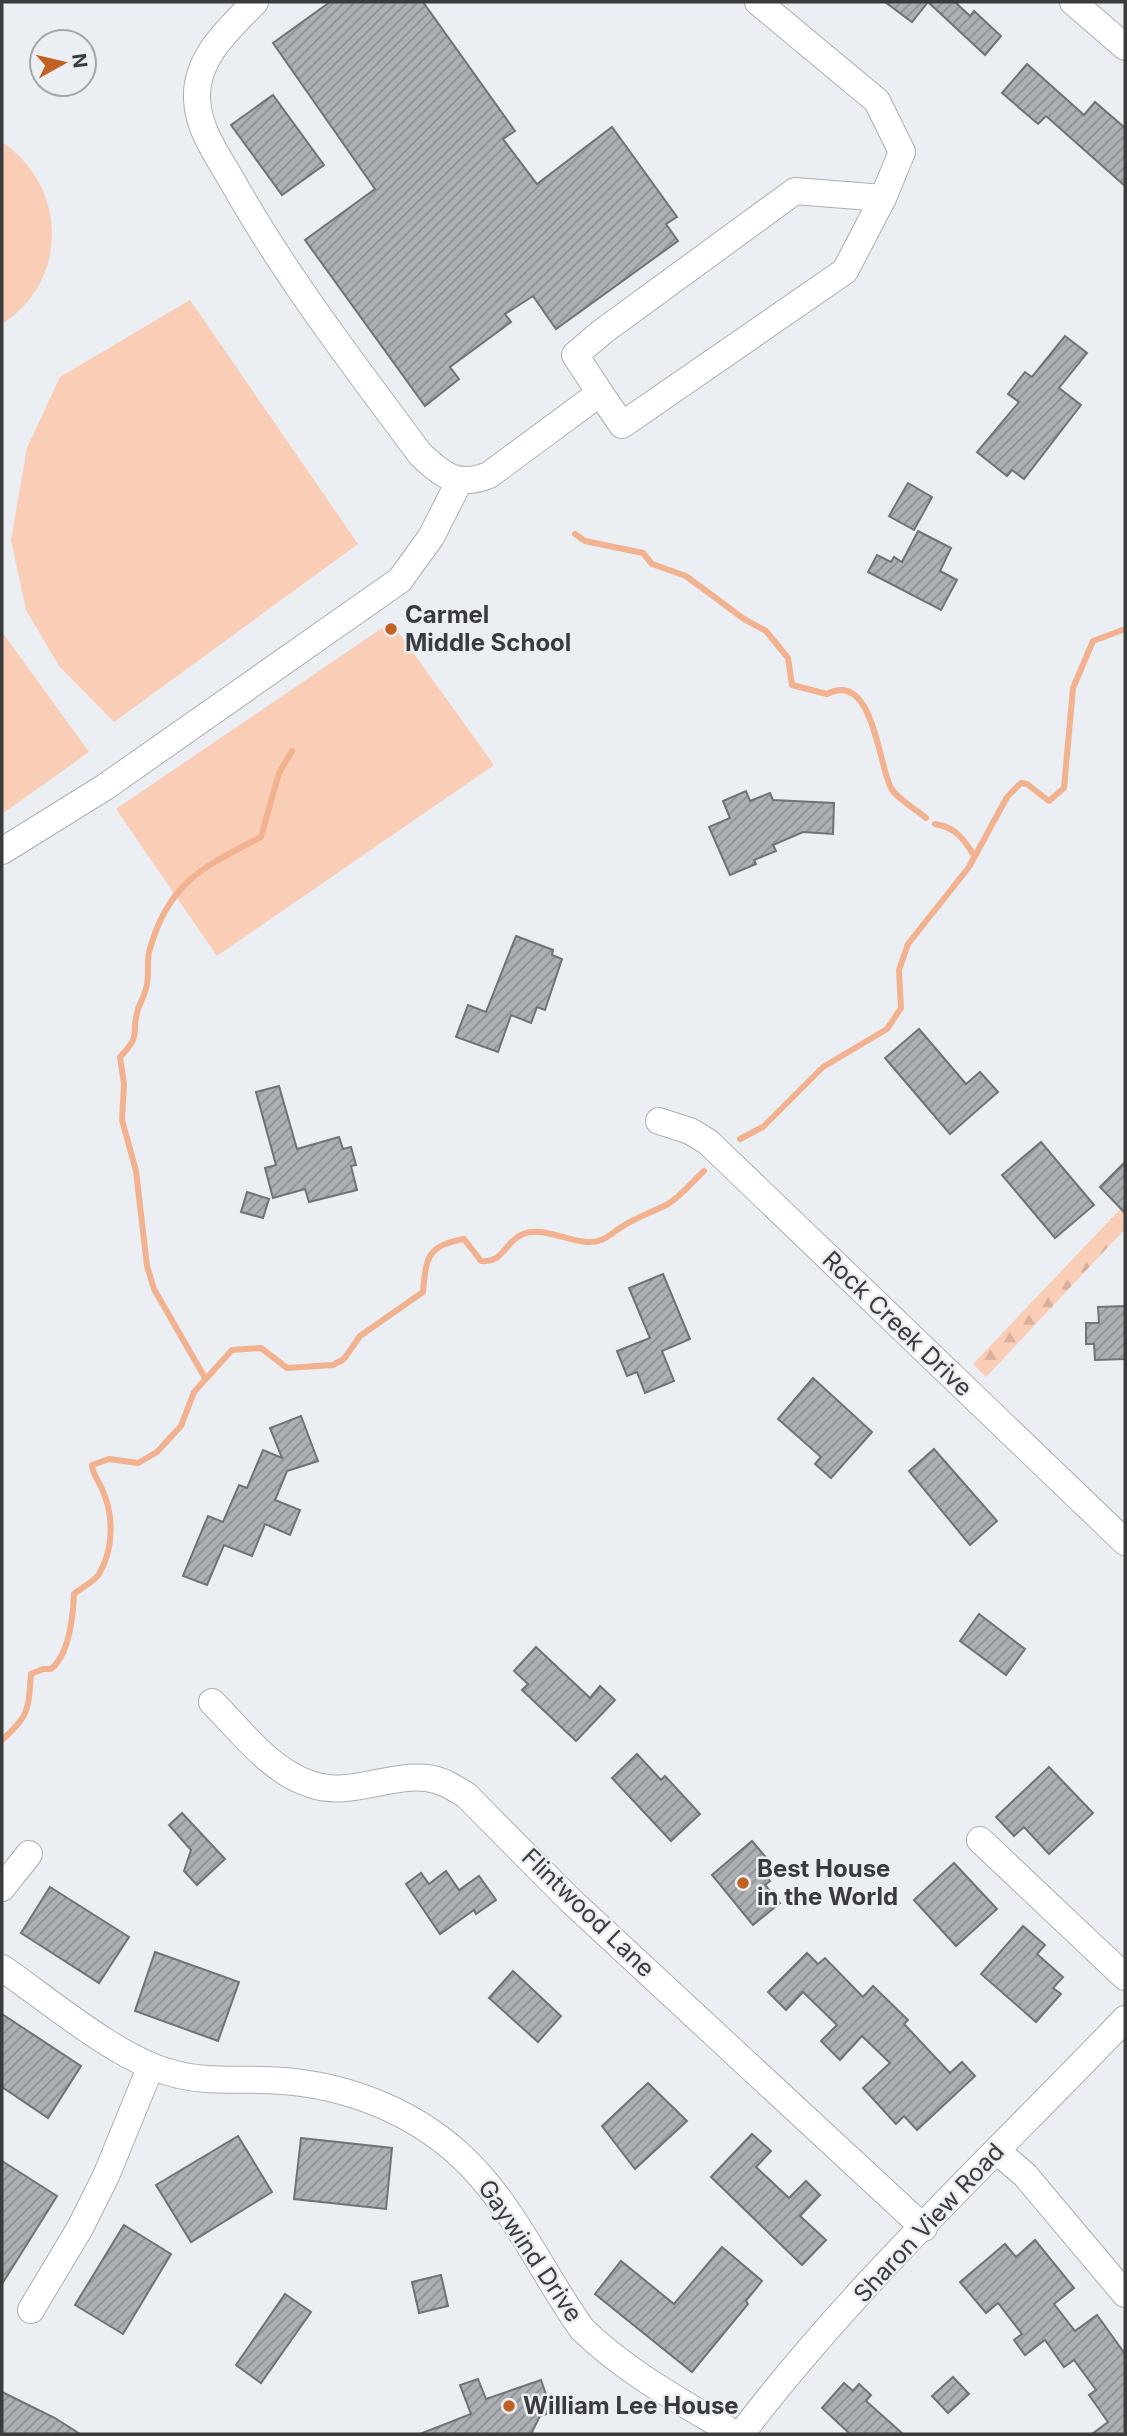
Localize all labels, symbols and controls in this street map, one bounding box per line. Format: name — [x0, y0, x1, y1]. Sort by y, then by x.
north arrow — [28, 28, 98, 98]
text: N — [67, 52, 92, 69]
place label: Carmel Middle School — [405, 600, 571, 657]
marker: Carmel Middle School — [383, 621, 399, 637]
street label: Rock Creek Drive — [817, 1245, 978, 1402]
street label: Flintwood Lane — [516, 1842, 661, 1983]
place label: Best House in the World — [757, 1854, 898, 1911]
marker: Best House in the World — [735, 1875, 751, 1891]
street label: Sharon View Road — [847, 2137, 1010, 2308]
street label: Gaywind Drive — [472, 2174, 589, 2327]
place label: William Lee House — [523, 2391, 739, 2420]
marker: William Lee House — [501, 2398, 517, 2414]

